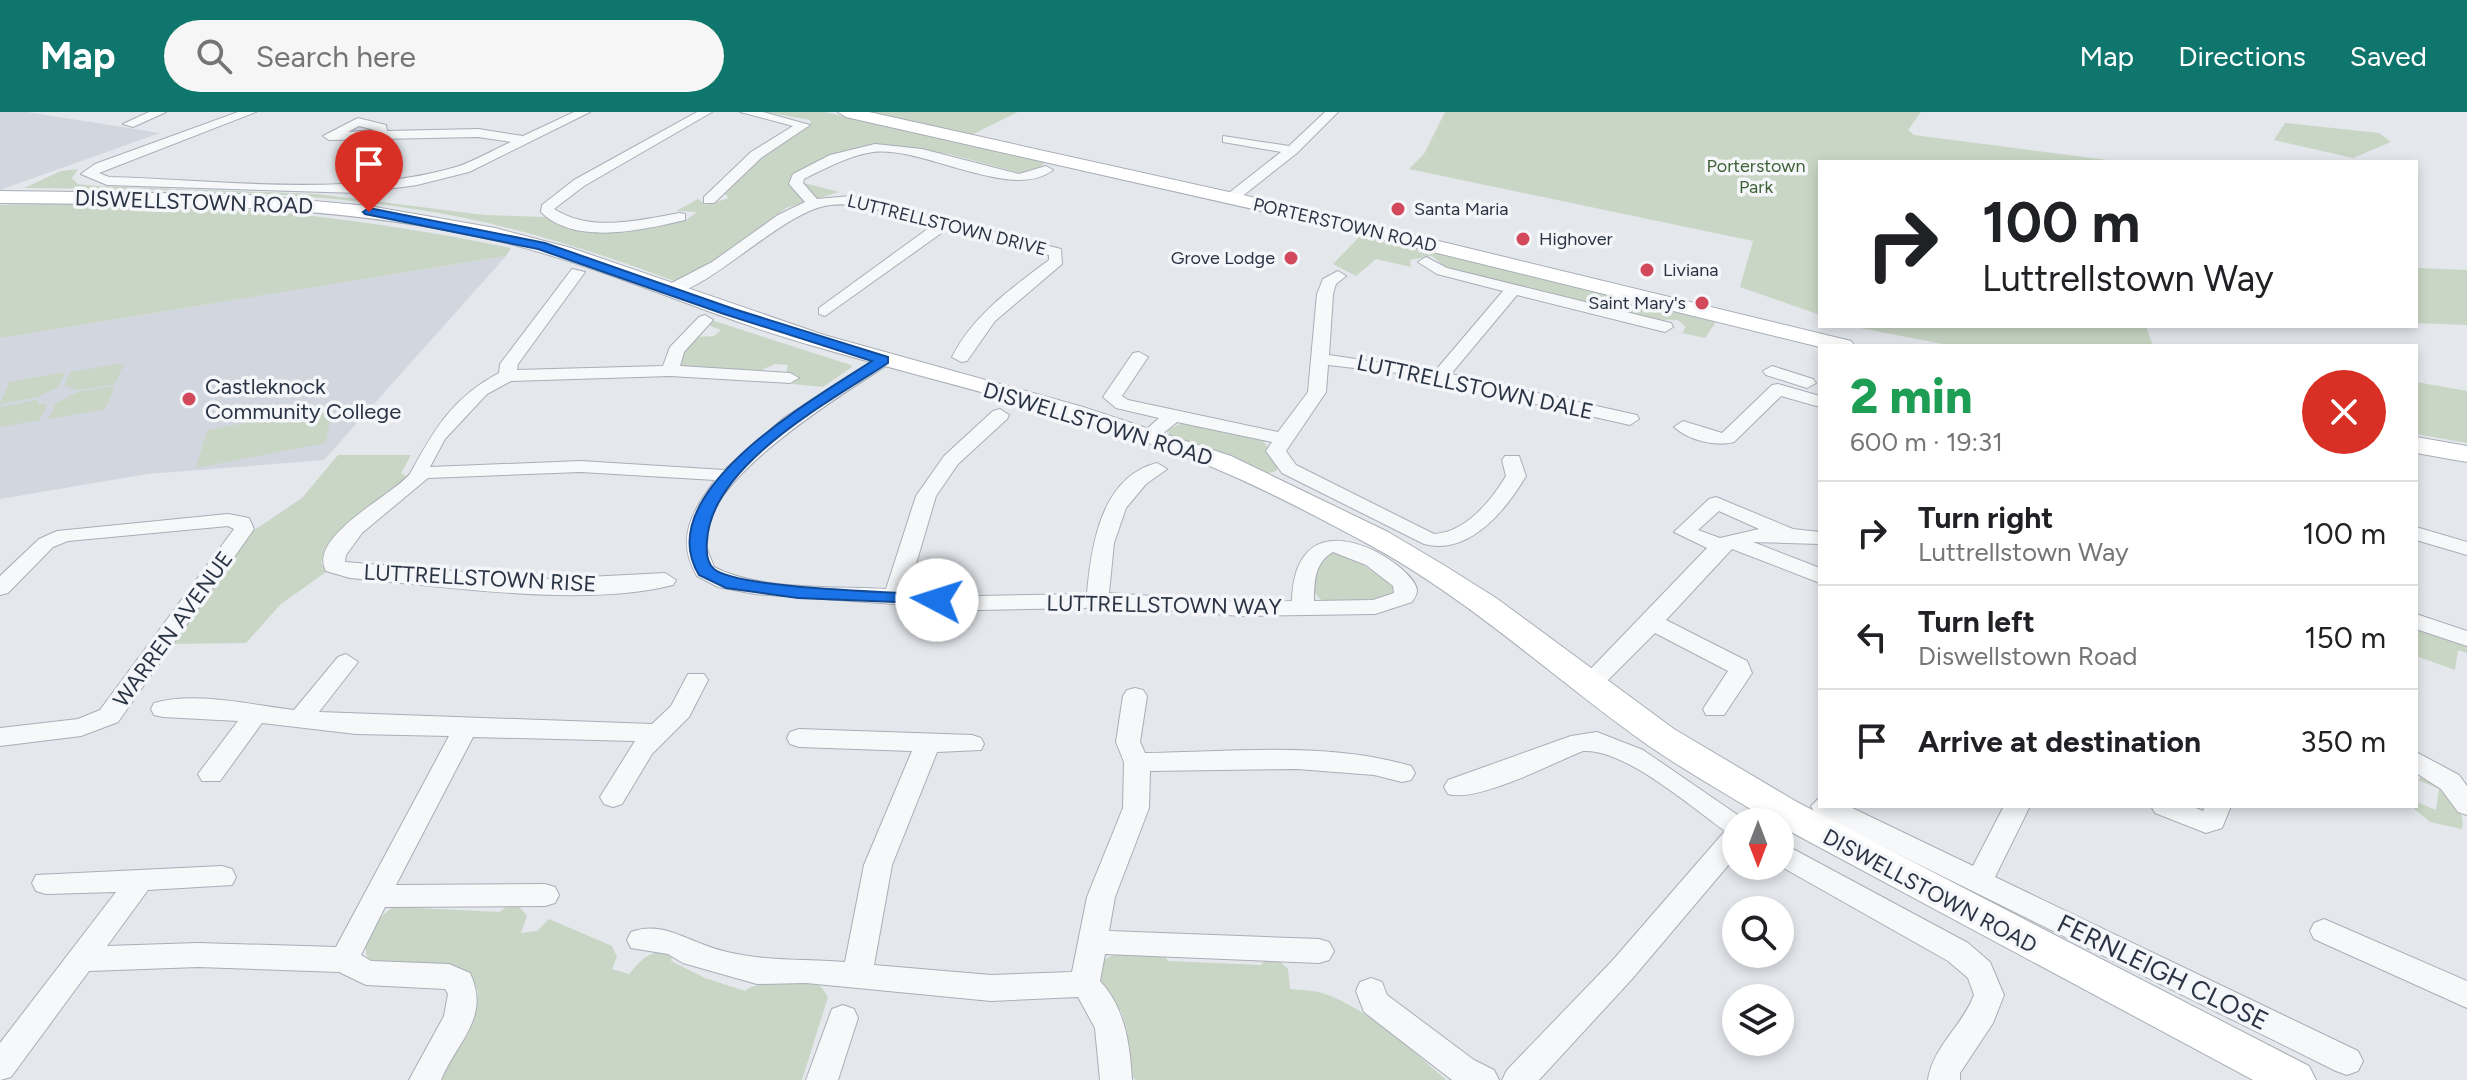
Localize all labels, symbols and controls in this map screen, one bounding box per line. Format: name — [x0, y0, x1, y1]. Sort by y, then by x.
search box — [164, 20, 724, 92]
text: Map — [40, 33, 116, 79]
icon: search — [192, 34, 236, 78]
text: Search here — [256, 38, 416, 75]
text: Map — [2080, 39, 2134, 73]
text: Directions — [2178, 39, 2306, 73]
text: Saved — [2350, 39, 2427, 73]
pin — [335, 130, 403, 212]
icon: arrive — [347, 142, 391, 186]
park label: Porterstown Park — [1707, 155, 1805, 198]
street label: DISWELLSTOWN ROAD — [74, 184, 314, 220]
text: 100 m — [1982, 189, 2140, 256]
street label: LUTTRELLSTOWN DRIVE — [845, 190, 1049, 260]
icon: right — [1850, 192, 1954, 296]
street label: PORTERSTOWN ROAD — [1251, 193, 1439, 257]
place label: Santa Maria — [1414, 198, 1509, 220]
marker: Santa Maria — [1389, 200, 1407, 218]
place label: Highover — [1539, 228, 1613, 250]
marker: Highover — [1514, 230, 1532, 248]
place label: Grove Lodge — [1171, 247, 1275, 269]
marker: Grove Lodge — [1282, 249, 1300, 267]
text: Luttrellstown Way — [1982, 257, 2274, 300]
place label: Liviana — [1663, 259, 1718, 281]
marker: Liviana — [1638, 261, 1656, 279]
place label: Saint Mary's — [1588, 292, 1686, 314]
marker: Saint Mary's — [1693, 294, 1711, 312]
street label: LUTTRELLSTOWN DALE — [1354, 349, 1596, 425]
text: 2 min — [1850, 367, 1973, 425]
button: close — [2302, 370, 2386, 454]
place label: Castleknock Community College — [205, 373, 401, 425]
street label: DISWELLSTOWN ROAD — [980, 376, 1216, 472]
marker: Castleknock Community College — [180, 390, 198, 408]
text: 600 m · 19:31 — [1850, 426, 2003, 458]
text: Turn right — [1918, 499, 2053, 536]
icon: right — [1850, 511, 1894, 555]
text: 100 m — [2302, 515, 2386, 552]
text: Luttrellstown Way — [1918, 536, 2129, 568]
street label: WARREN AVENUE — [107, 546, 239, 712]
street label: LUTTRELLSTOWN RISE — [363, 558, 597, 598]
position arrow — [895, 558, 979, 642]
street label: LUTTRELLSTOWN WAY — [1046, 589, 1283, 621]
text: Turn left — [1918, 603, 2035, 640]
icon: left — [1850, 615, 1894, 659]
text: 150 m — [2304, 619, 2386, 656]
text: Diswellstown Road — [1918, 640, 2138, 672]
icon: arrive — [1850, 719, 1894, 763]
text: Arrive at destination — [1918, 723, 2201, 760]
text: 350 m — [2300, 723, 2386, 760]
north arrow — [1722, 808, 1794, 880]
map controls — [1722, 808, 1794, 1056]
street label: DISWELLSTOWN ROAD — [1818, 823, 2042, 959]
button: search — [1722, 896, 1794, 968]
street label: FERNLEIGH CLOSE — [2052, 907, 2274, 1037]
button: layers — [1722, 984, 1794, 1056]

